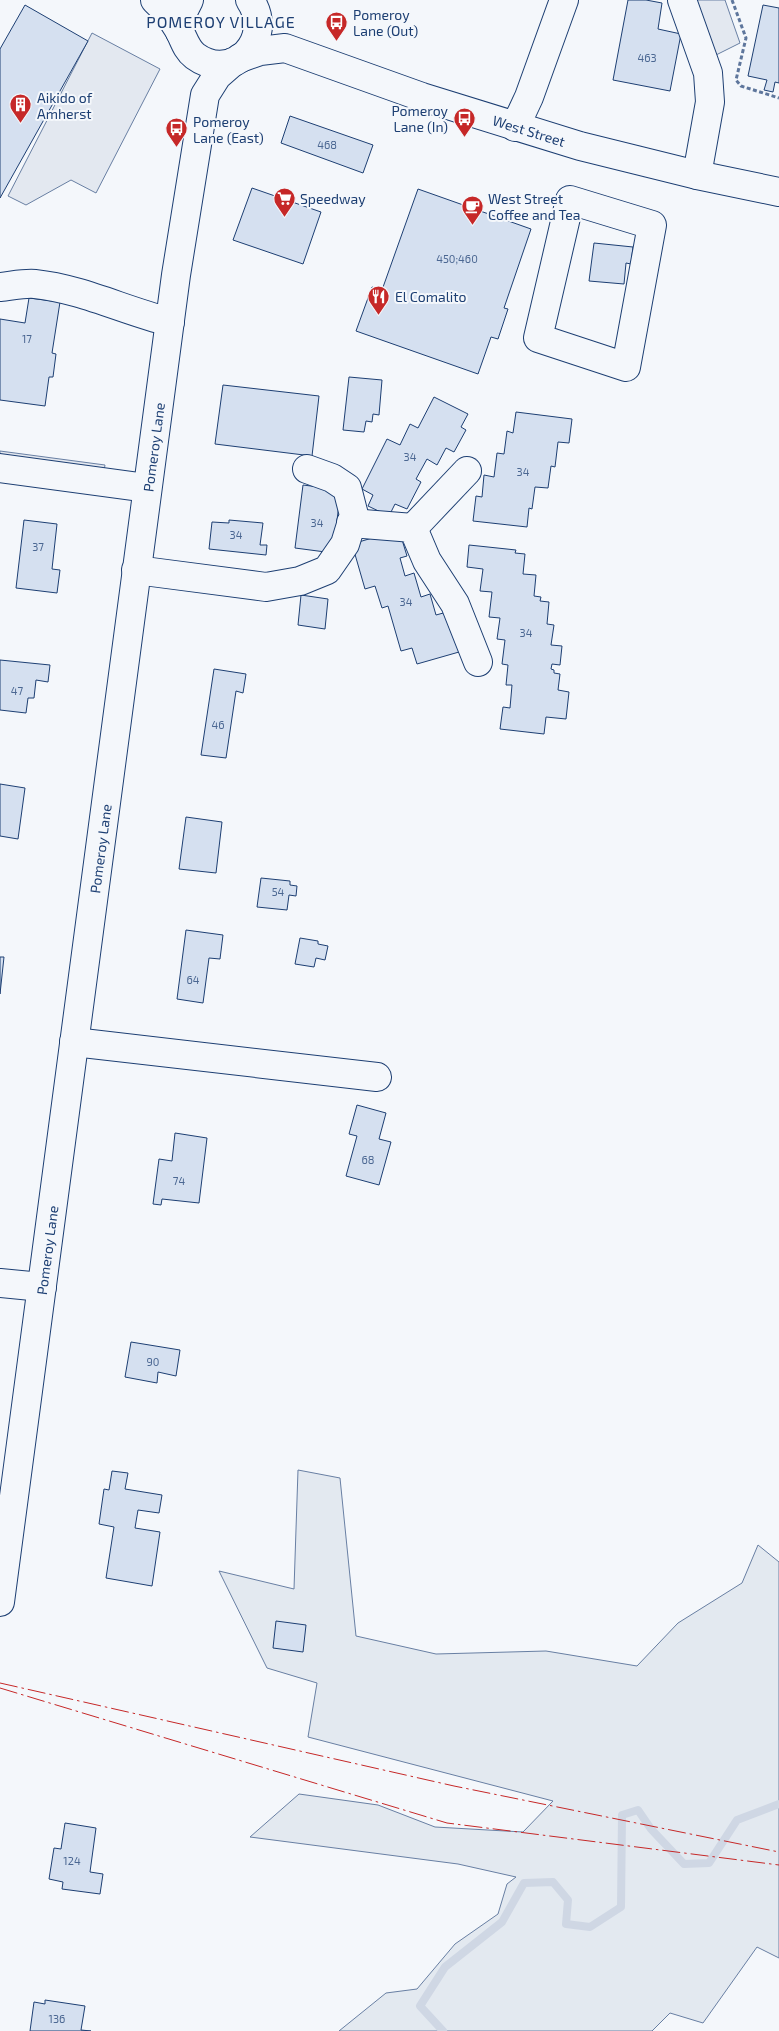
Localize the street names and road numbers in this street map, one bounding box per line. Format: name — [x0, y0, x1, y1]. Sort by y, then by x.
street label: West Street — [491, 111, 567, 149]
street label: Pomeroy Lane — [139, 401, 168, 493]
street label: Pomeroy Lane — [86, 803, 114, 894]
street label: Pomeroy Lane — [32, 1204, 61, 1296]

